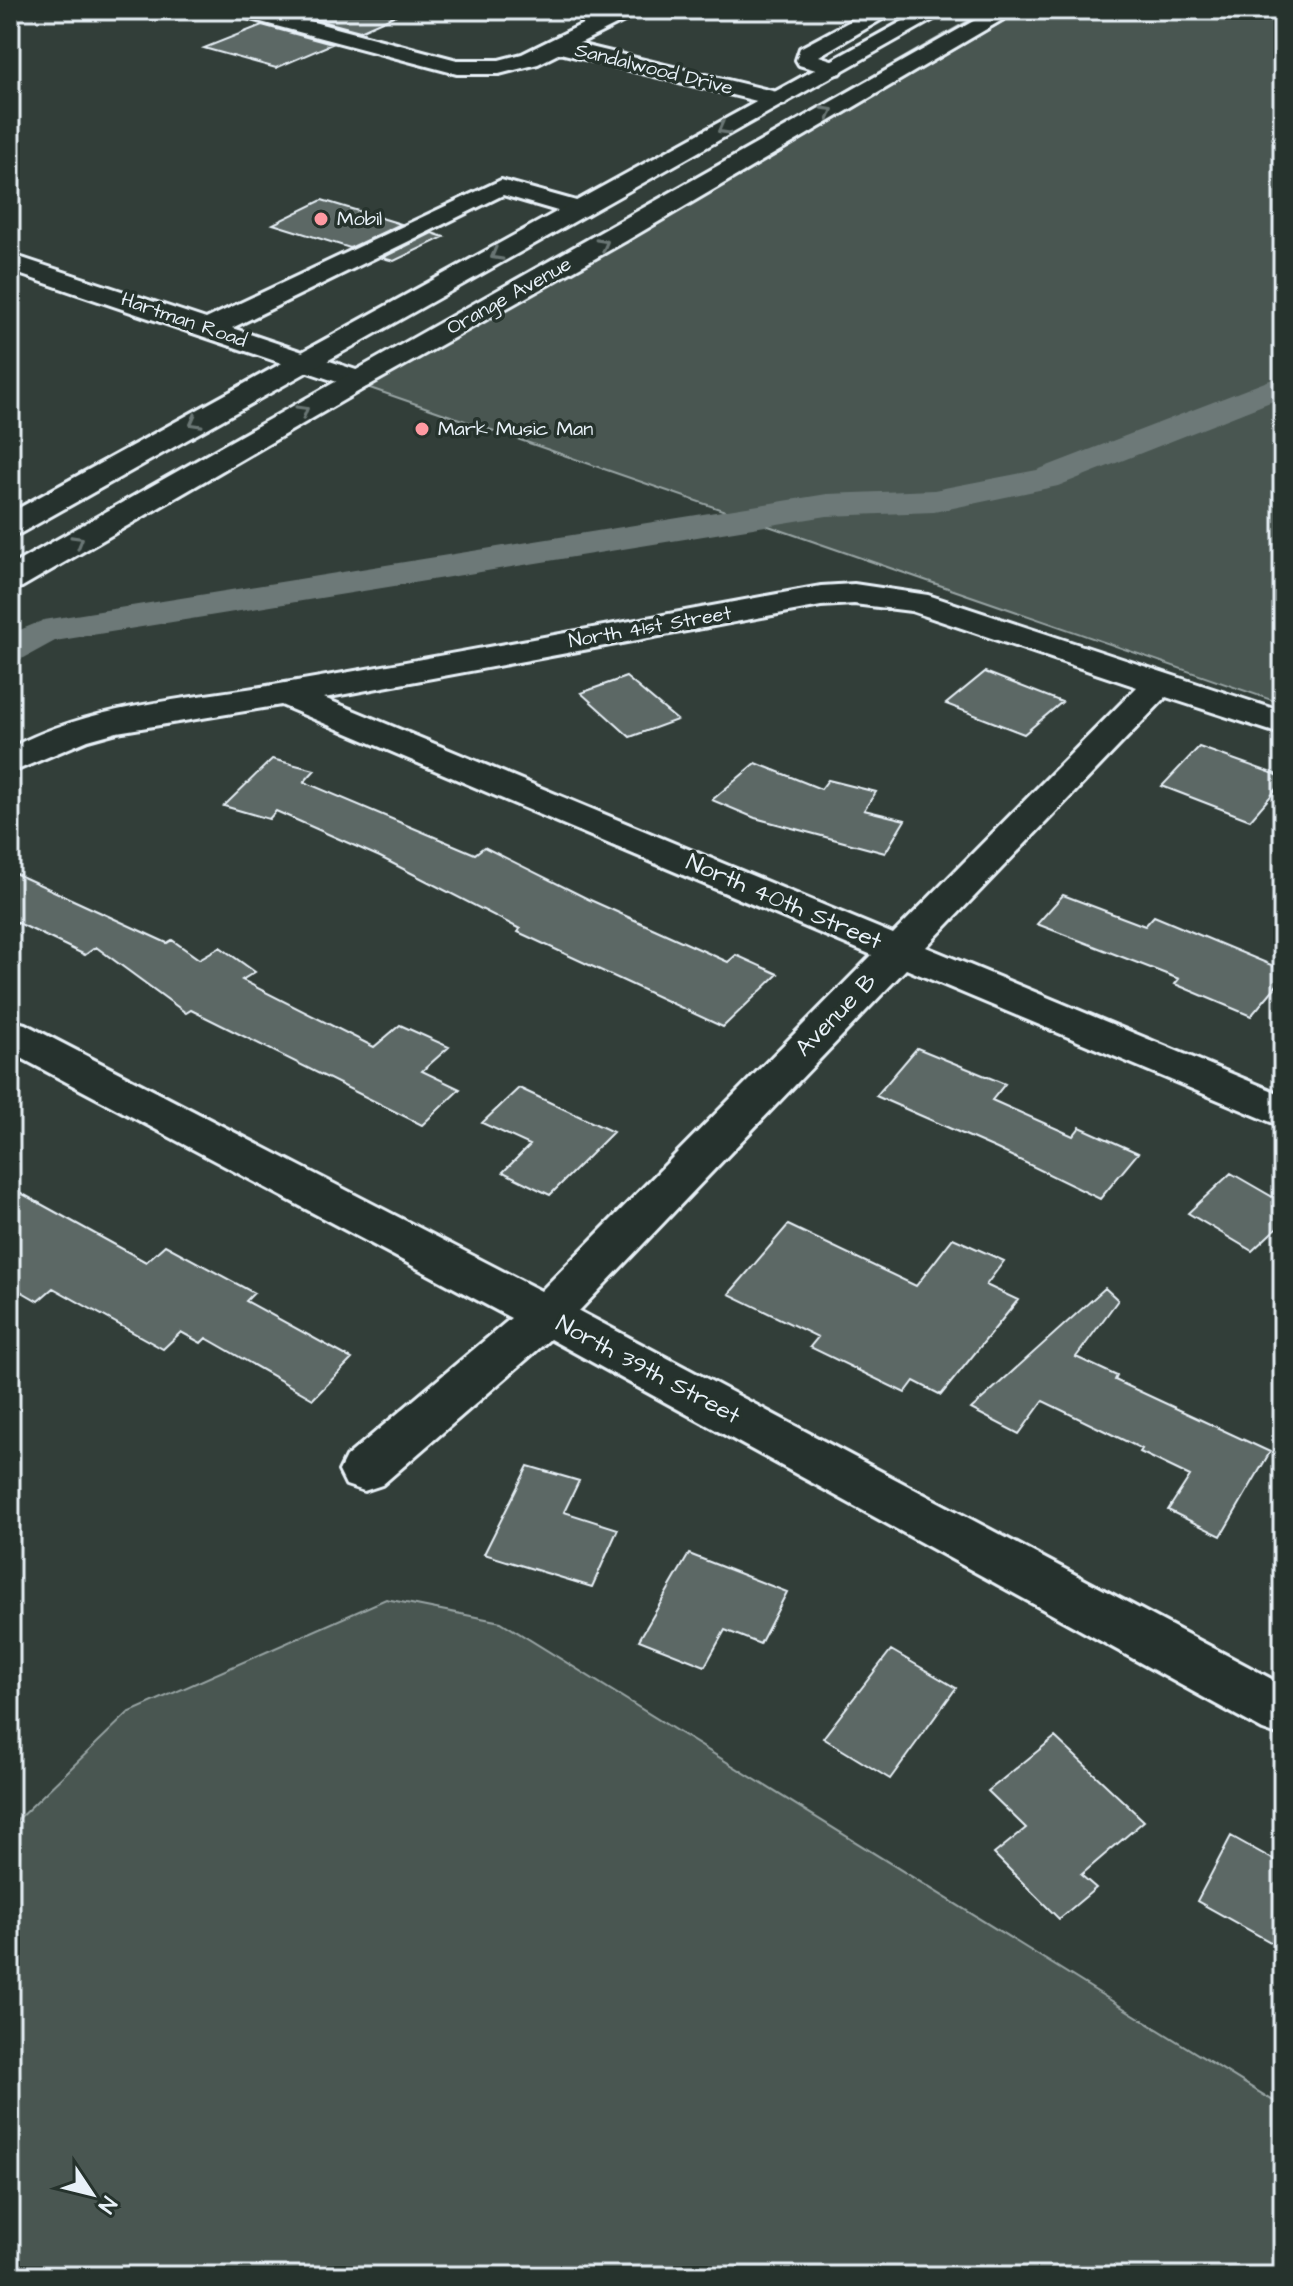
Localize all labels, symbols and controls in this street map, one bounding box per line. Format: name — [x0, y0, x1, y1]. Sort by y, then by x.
street label: Sandalwood Drive — [572, 36, 736, 102]
one-way arrow — [819, 106, 834, 122]
one-way arrow — [717, 119, 732, 135]
place label: Mobil — [337, 205, 382, 233]
marker: Mobil — [312, 210, 330, 228]
one-way arrow — [595, 238, 610, 253]
one-way arrow — [490, 245, 505, 261]
street label: Orange Avenue — [442, 250, 577, 343]
street label: Hartman Road — [117, 285, 251, 355]
one-way arrow — [294, 405, 309, 421]
one-way arrow — [190, 412, 204, 428]
place label: Mark Music Man — [438, 415, 593, 443]
marker: Mark Music Man — [413, 420, 431, 438]
one-way arrow — [69, 535, 83, 551]
street label: North 41st Street — [566, 599, 734, 655]
street label: North 40th Street — [681, 845, 887, 959]
street label: Avenue B — [787, 966, 885, 1064]
street label: North 39th Street — [550, 1307, 746, 1433]
north arrow — [52, 2154, 132, 2234]
text: N — [90, 2190, 124, 2219]

